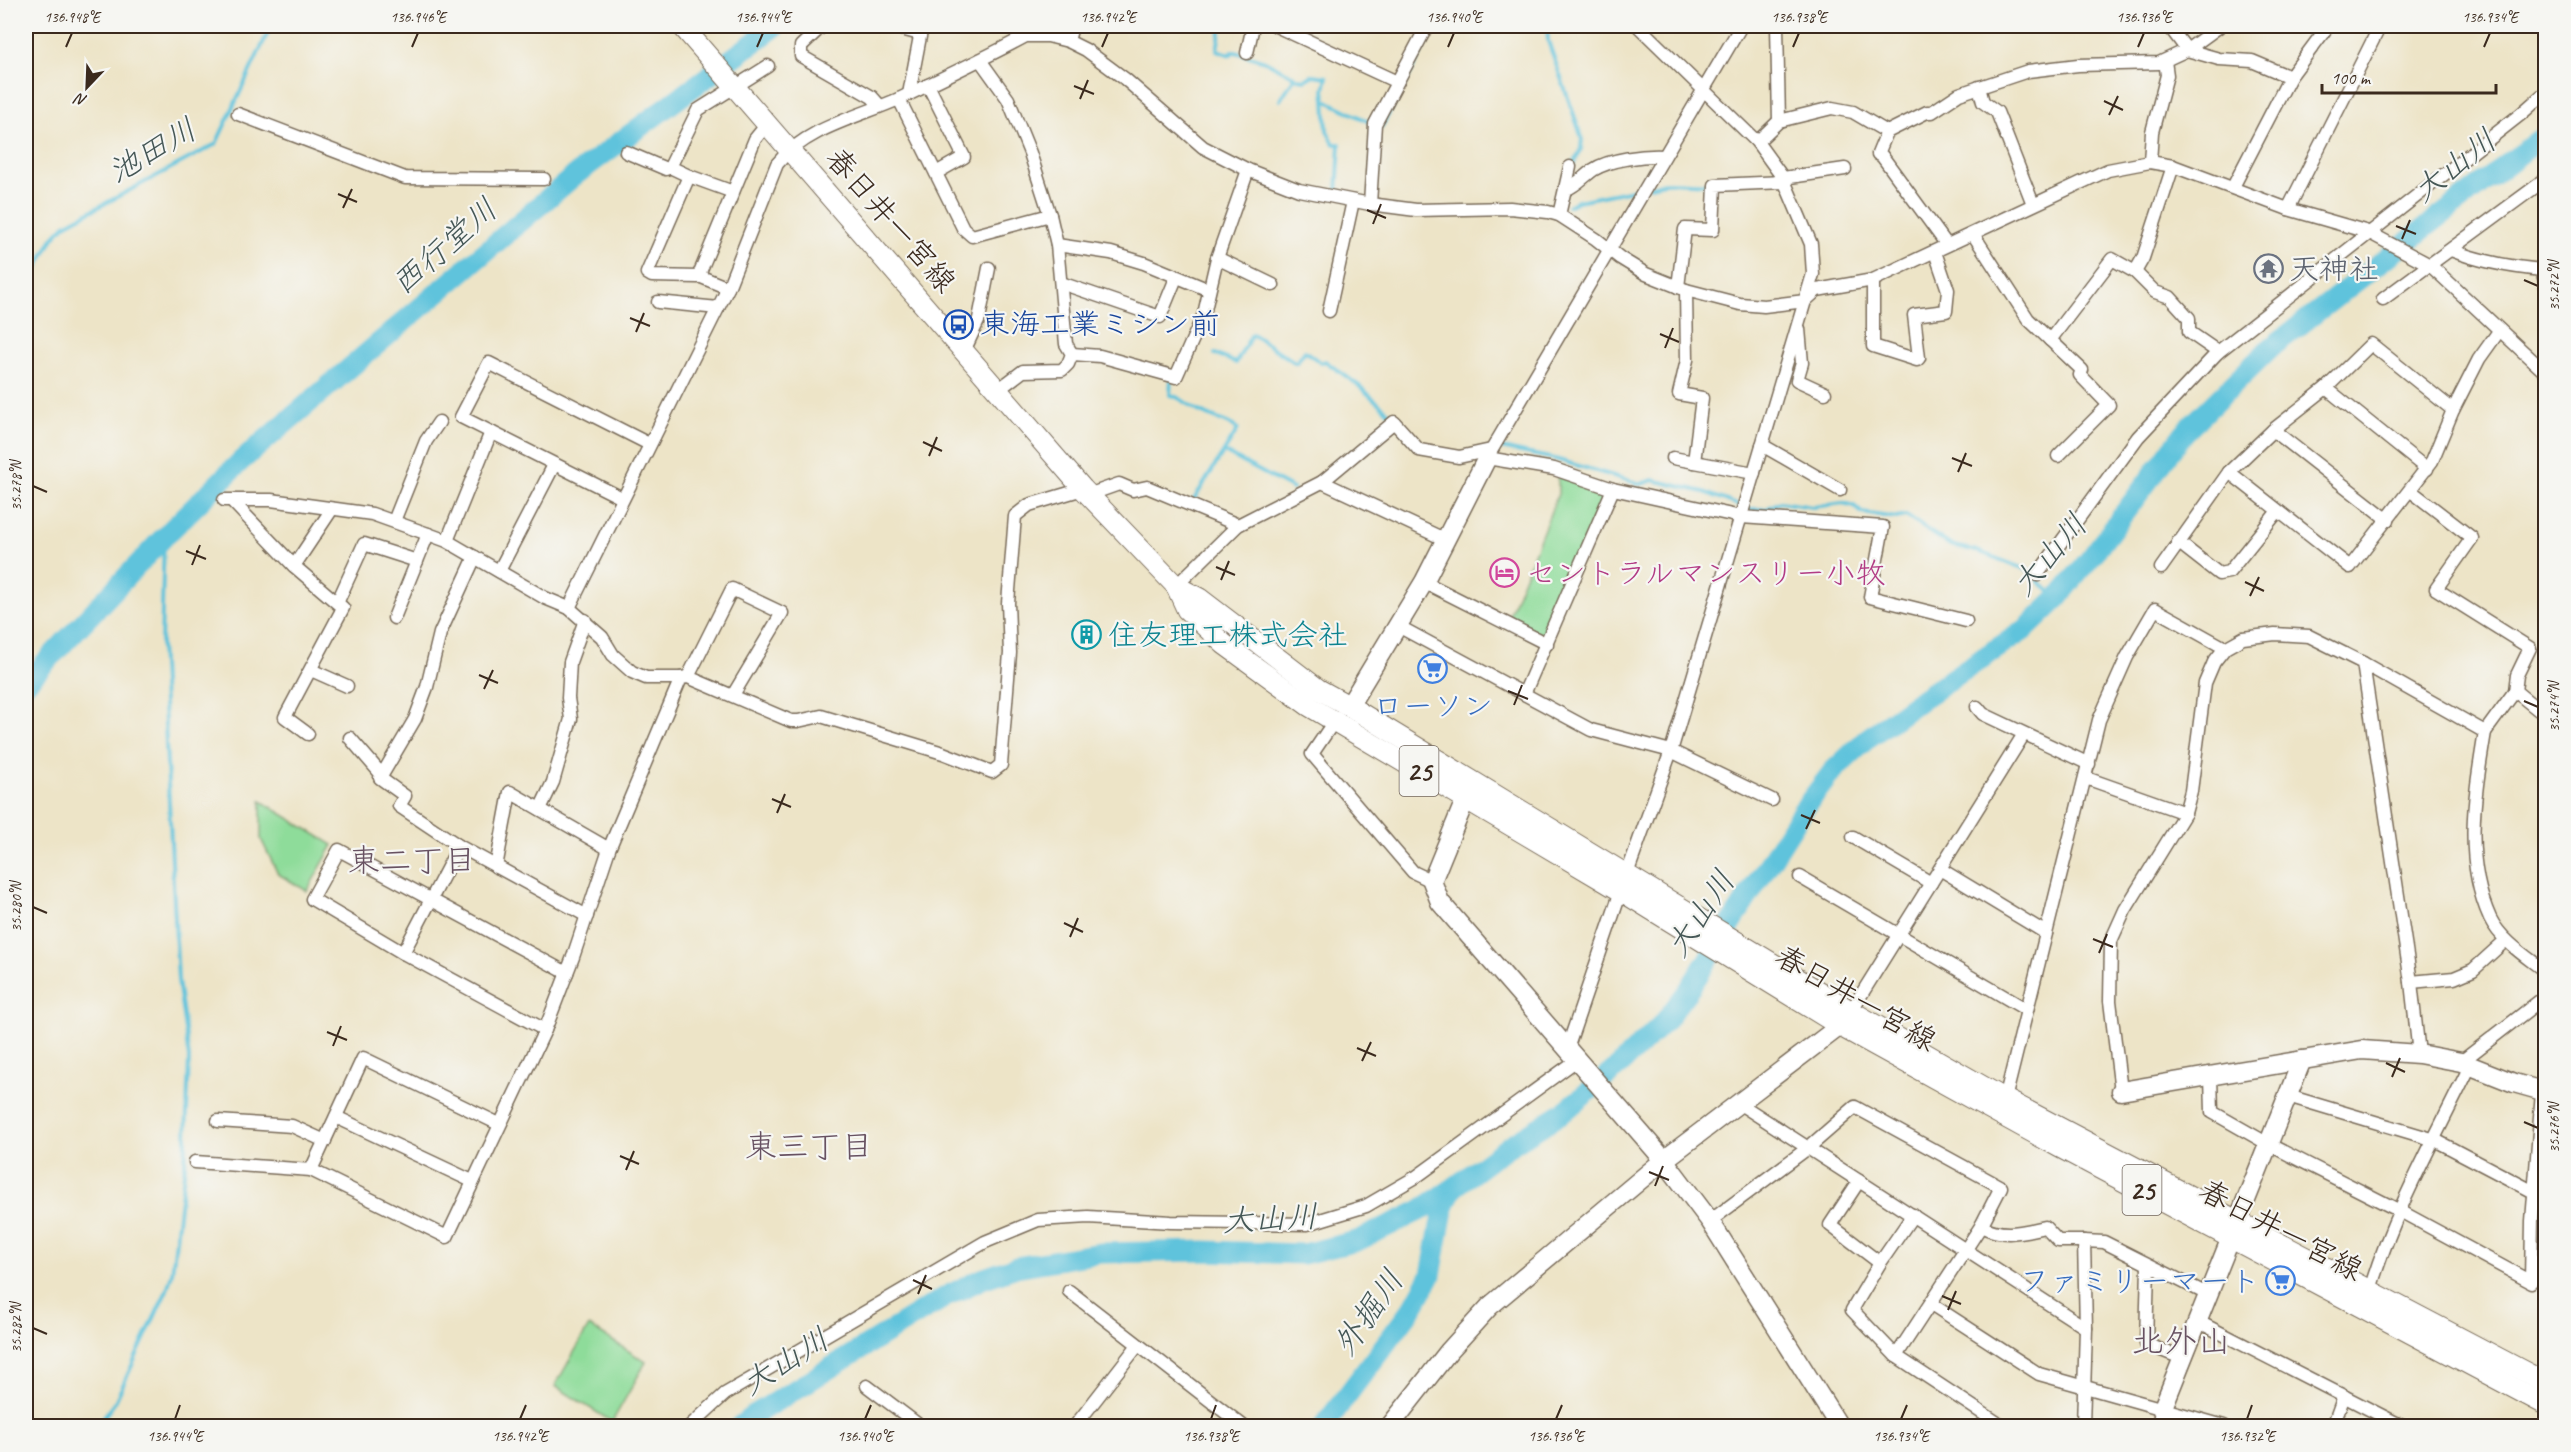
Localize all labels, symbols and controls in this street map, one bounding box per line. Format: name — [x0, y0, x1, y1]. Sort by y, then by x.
text: 136.948°E — [44, 8, 102, 27]
text: 136.946°E — [390, 8, 448, 27]
text: 136.944°E — [735, 8, 793, 27]
text: 136.942°E — [1080, 8, 1138, 27]
text: 136.940°E — [1426, 8, 1484, 27]
text: 136.938°E — [1771, 8, 1829, 27]
text: 136.936°E — [2116, 8, 2174, 27]
text: 136.934°E — [2462, 8, 2520, 27]
north arrow — [57, 57, 117, 117]
scale bar — [2322, 57, 2496, 95]
text: 100 m — [2331, 67, 2372, 89]
text: N — [70, 88, 90, 111]
water label: 池田川 — [100, 109, 204, 192]
water label: 大山川 — [2404, 120, 2505, 211]
street label: 春日井一宮線 — [818, 140, 964, 300]
water label: 西行堂川 — [383, 189, 506, 304]
place label: 天神社 — [2289, 250, 2379, 288]
temple icon: 天神社 — [2252, 253, 2284, 285]
text: 35.272°N — [2545, 258, 2564, 311]
place label: 東海工業ミシン前 — [980, 305, 1220, 343]
bus stop icon: 東海工業ミシン前 — [943, 308, 975, 340]
text: 35.278°N — [7, 458, 26, 511]
water label: 大山川 — [2002, 505, 2096, 604]
place label: セントラルマンスリー小牧 — [1526, 554, 1885, 592]
hotel icon: セントラルマンスリー小牧 — [1489, 557, 1521, 589]
place label: 住友理工株式会社 — [1108, 616, 1348, 654]
building icon: 住友理工株式会社 — [1071, 619, 1103, 651]
supermarket icon: ローソン — [1417, 653, 1449, 685]
text: 35.274°N — [2545, 679, 2564, 732]
place label: ローソン — [1373, 687, 1493, 725]
road number: 25 — [1400, 746, 1438, 796]
district label: 東二丁目 — [348, 840, 476, 881]
water label: 大山川 — [1657, 862, 1744, 965]
text: 35.280°N — [7, 879, 26, 932]
street label: 春日井一宮線 — [1769, 937, 1943, 1059]
text: 35.276°N — [2545, 1100, 2564, 1153]
district label: 東三丁目 — [745, 1126, 873, 1167]
road number: 25 — [2122, 1165, 2162, 1215]
street label: 春日井一宮線 — [2193, 1171, 2369, 1289]
water label: 大山川 — [1221, 1196, 1319, 1241]
water label: 外掘川 — [1324, 1261, 1413, 1363]
place label: ファミリーマート — [2019, 1262, 2260, 1300]
supermarket icon: ファミリーマート — [2265, 1265, 2297, 1297]
text: 35.282°N — [7, 1300, 26, 1353]
water label: 大山川 — [734, 1319, 837, 1404]
district label: 北外山 — [2132, 1320, 2231, 1362]
text: 136.944°E — [147, 1427, 205, 1446]
text: 136.942°E — [492, 1427, 550, 1446]
text: 136.940°E — [837, 1427, 895, 1446]
text: 136.938°E — [1183, 1427, 1241, 1446]
text: 136.936°E — [1528, 1427, 1586, 1446]
text: 136.934°E — [1873, 1427, 1931, 1446]
text: 136.932°E — [2219, 1427, 2277, 1446]

